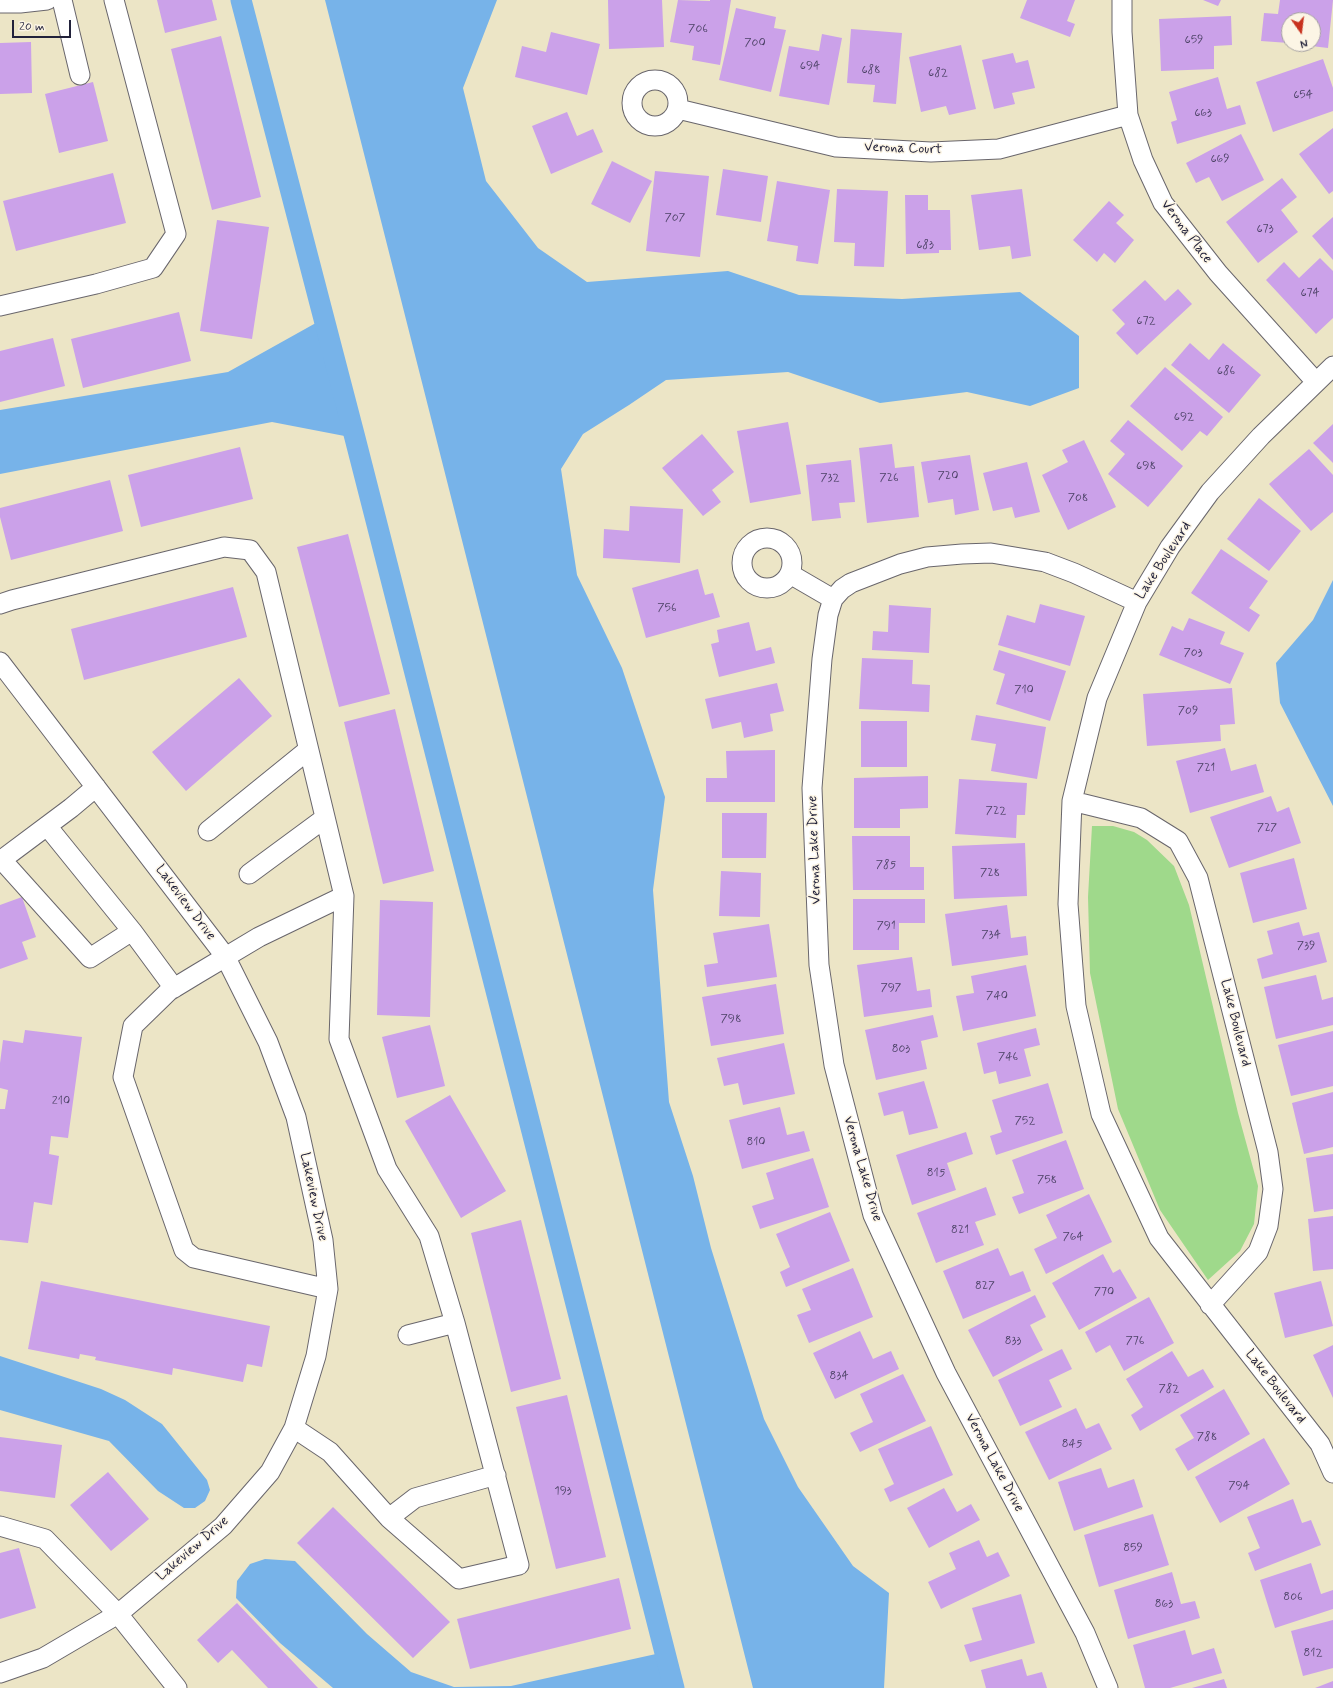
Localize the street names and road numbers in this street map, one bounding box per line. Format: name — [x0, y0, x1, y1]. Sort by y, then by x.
street label: Verona Court — [864, 139, 942, 159]
street label: Verona Place — [1157, 197, 1215, 267]
street label: Lake Boulevard — [1133, 519, 1195, 603]
street label: Verona Lake Drive — [805, 795, 825, 905]
street label: Lakeview Drive — [151, 862, 219, 944]
street label: Lake Boulevard — [1216, 978, 1254, 1068]
street label: Verona Lake Drive — [839, 1114, 885, 1224]
street label: Lakeview Drive — [295, 1151, 331, 1243]
street label: Lake Boulevard — [1241, 1347, 1309, 1427]
street label: Verona Lake Drive — [961, 1411, 1027, 1515]
street label: Lakeview Drive — [153, 1513, 233, 1585]

